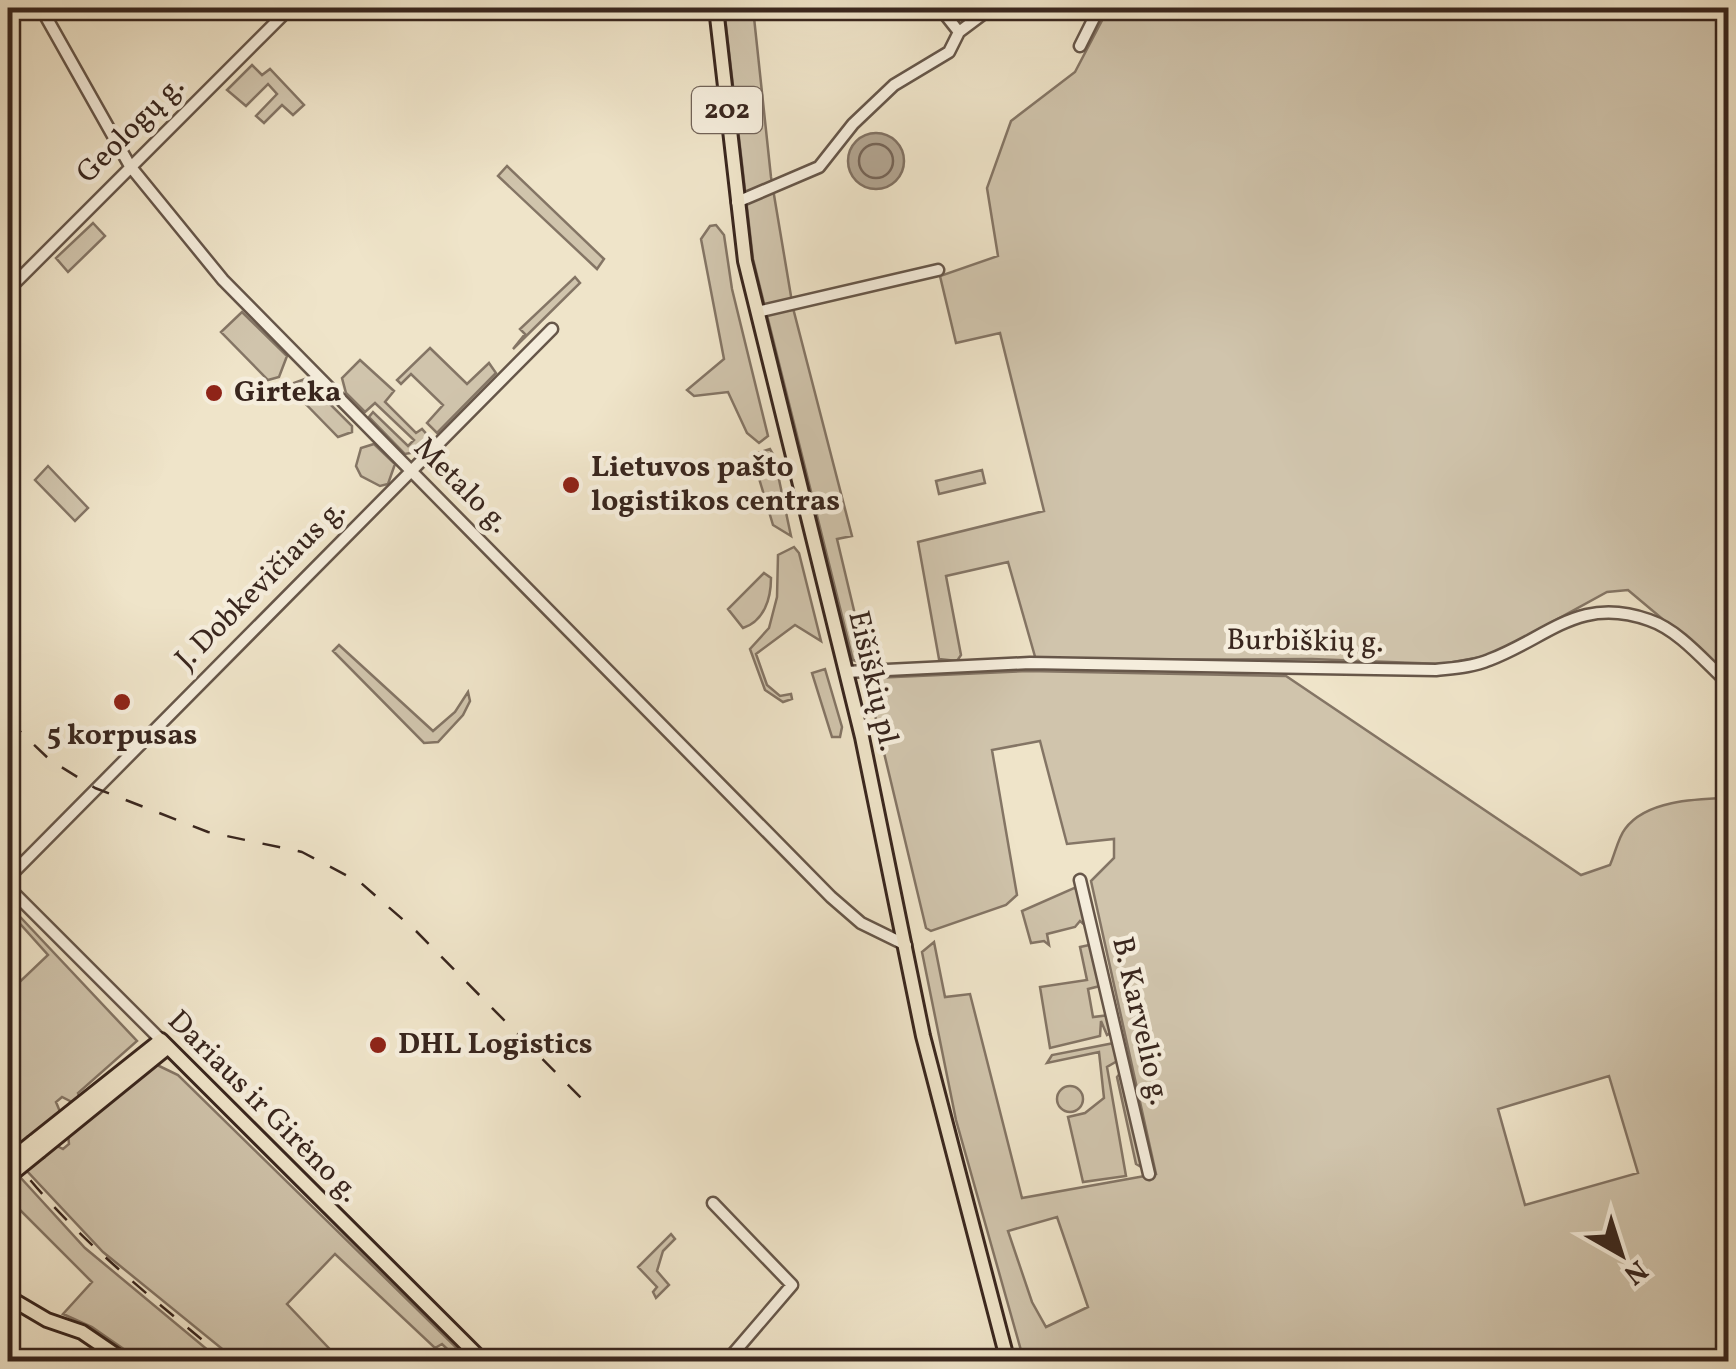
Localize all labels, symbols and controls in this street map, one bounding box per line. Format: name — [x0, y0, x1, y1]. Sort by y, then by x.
street label: Geologų g. — [68, 67, 194, 193]
road number: 202 — [692, 87, 762, 133]
place label: Girteka — [234, 372, 341, 414]
marker: Girteka — [203, 382, 225, 404]
street label: Metalo g. — [404, 429, 518, 543]
place label: Lietuvos pašto logistikos centras — [591, 447, 840, 523]
marker: Lietuvos pašto logistikos centras — [560, 474, 582, 496]
street label: J. Dobkevičiaus g. — [166, 490, 356, 680]
street label: Eišiškių pl. — [836, 607, 910, 755]
street label: Burbiškių g. — [1226, 620, 1384, 664]
marker: 5 korpusas — [111, 691, 133, 713]
place label: 5 korpusas — [47, 715, 197, 757]
street label: B. Karvelio g. — [1100, 933, 1180, 1109]
street label: Dariaus ir Girėno g. — [157, 1001, 369, 1213]
place label: DHL Logistics — [398, 1024, 593, 1066]
marker: DHL Logistics — [367, 1034, 389, 1056]
north arrow — [1571, 1204, 1671, 1304]
text: N — [1615, 1250, 1655, 1293]

